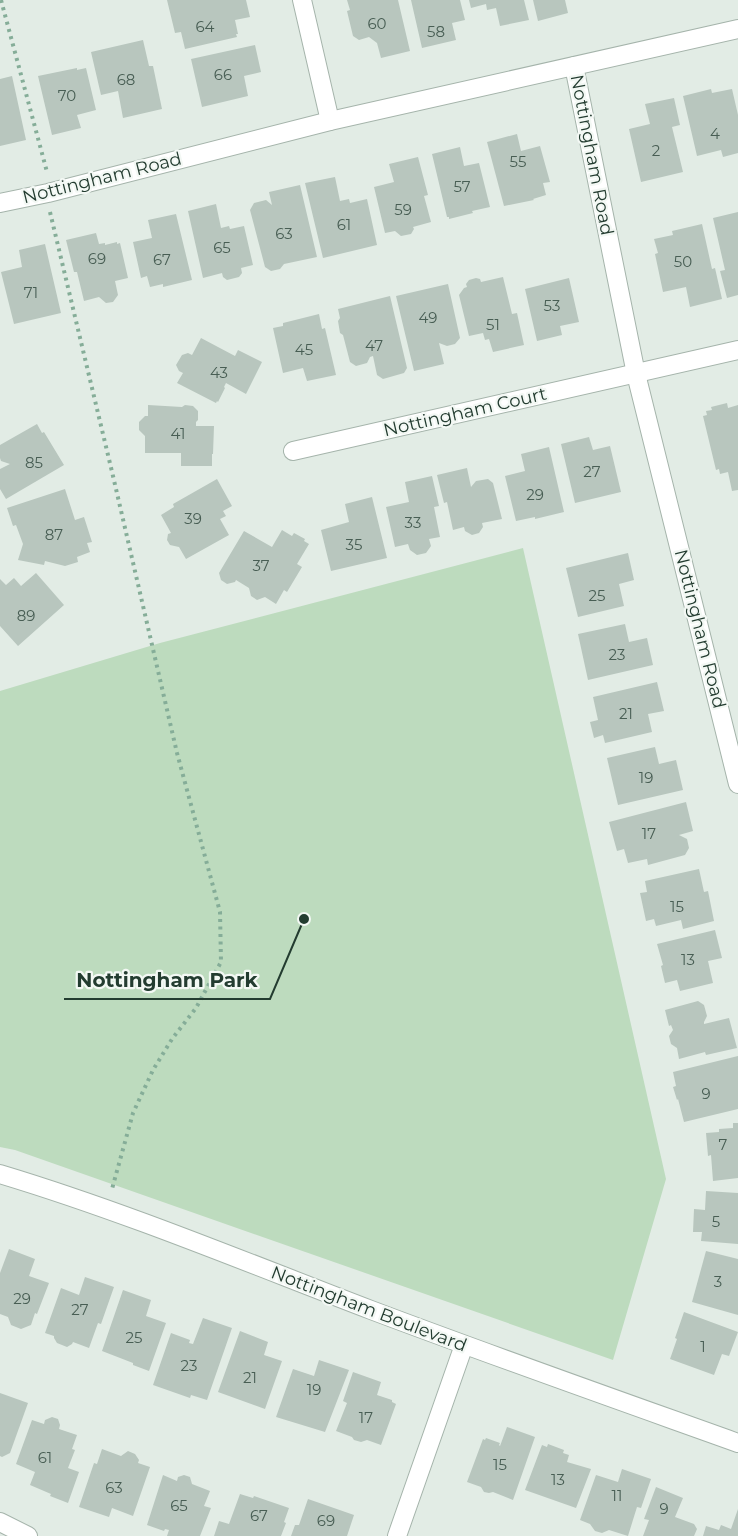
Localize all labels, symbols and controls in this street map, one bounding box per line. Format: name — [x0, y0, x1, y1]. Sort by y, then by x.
house number: 60 — [367, 14, 387, 33]
house number: 64 — [195, 17, 215, 36]
house number: 58 — [427, 22, 445, 41]
house number: 66 — [214, 65, 232, 84]
house number: 68 — [117, 70, 135, 89]
street label: Nottingham Road — [566, 73, 618, 237]
house number: 70 — [58, 86, 76, 105]
house number: 4 — [710, 124, 720, 143]
house number: 2 — [652, 141, 660, 160]
street label: Nottingham Road — [20, 148, 184, 208]
house number: 55 — [510, 152, 526, 171]
house number: 57 — [453, 177, 471, 196]
house number: 59 — [394, 200, 412, 219]
house number: 61 — [337, 215, 351, 234]
house number: 63 — [275, 224, 293, 243]
house number: 65 — [213, 238, 231, 257]
house number: 69 — [88, 249, 106, 268]
house number: 67 — [153, 250, 171, 269]
house number: 50 — [674, 252, 692, 271]
house number: 71 — [24, 283, 38, 302]
house number: 53 — [544, 296, 560, 315]
house number: 49 — [419, 308, 437, 327]
house number: 51 — [486, 315, 500, 334]
house number: 47 — [365, 336, 383, 355]
house number: 45 — [295, 340, 313, 359]
house number: 43 — [210, 363, 228, 382]
street label: Nottingham Court — [381, 383, 549, 441]
house number: 41 — [171, 424, 185, 443]
house number: 85 — [25, 453, 43, 472]
house number: 27 — [583, 462, 601, 481]
house number: 29 — [526, 485, 544, 504]
house number: 39 — [184, 509, 202, 528]
house number: 33 — [405, 513, 421, 532]
house number: 87 — [45, 525, 63, 544]
house number: 35 — [346, 535, 362, 554]
street label: Nottingham Road — [670, 547, 730, 711]
house number: 37 — [252, 556, 270, 575]
house number: 25 — [588, 586, 606, 605]
house number: 89 — [17, 606, 35, 625]
house number: 23 — [609, 645, 625, 664]
house number: 21 — [619, 704, 633, 723]
house number: 19 — [639, 768, 653, 787]
house number: 17 — [642, 824, 656, 843]
house number: 15 — [670, 897, 684, 916]
house number: 13 — [681, 950, 695, 969]
callout: Nottingham Park — [64, 961, 270, 999]
text: Nottingham Park — [76, 968, 259, 992]
house number: 9 — [701, 1084, 711, 1103]
house number: 7 — [719, 1135, 728, 1154]
house number: 5 — [712, 1212, 720, 1231]
street label: Nottingham Boulevard — [268, 1261, 470, 1357]
house number: 3 — [714, 1272, 722, 1291]
house number: 29 — [13, 1289, 31, 1308]
house number: 27 — [71, 1300, 89, 1319]
house number: 25 — [125, 1328, 143, 1347]
house number: 1 — [700, 1337, 706, 1356]
house number: 23 — [181, 1356, 197, 1375]
house number: 21 — [243, 1368, 257, 1387]
house number: 19 — [307, 1380, 321, 1399]
house number: 17 — [359, 1408, 373, 1427]
house number: 61 — [38, 1448, 52, 1467]
house number: 15 — [493, 1455, 507, 1474]
house number: 13 — [551, 1470, 565, 1489]
house number: 63 — [105, 1478, 123, 1497]
house number: 11 — [612, 1486, 622, 1505]
house number: 65 — [170, 1496, 188, 1515]
house number: 9 — [659, 1499, 669, 1518]
house number: 67 — [250, 1506, 268, 1525]
house number: 69 — [317, 1511, 335, 1530]

